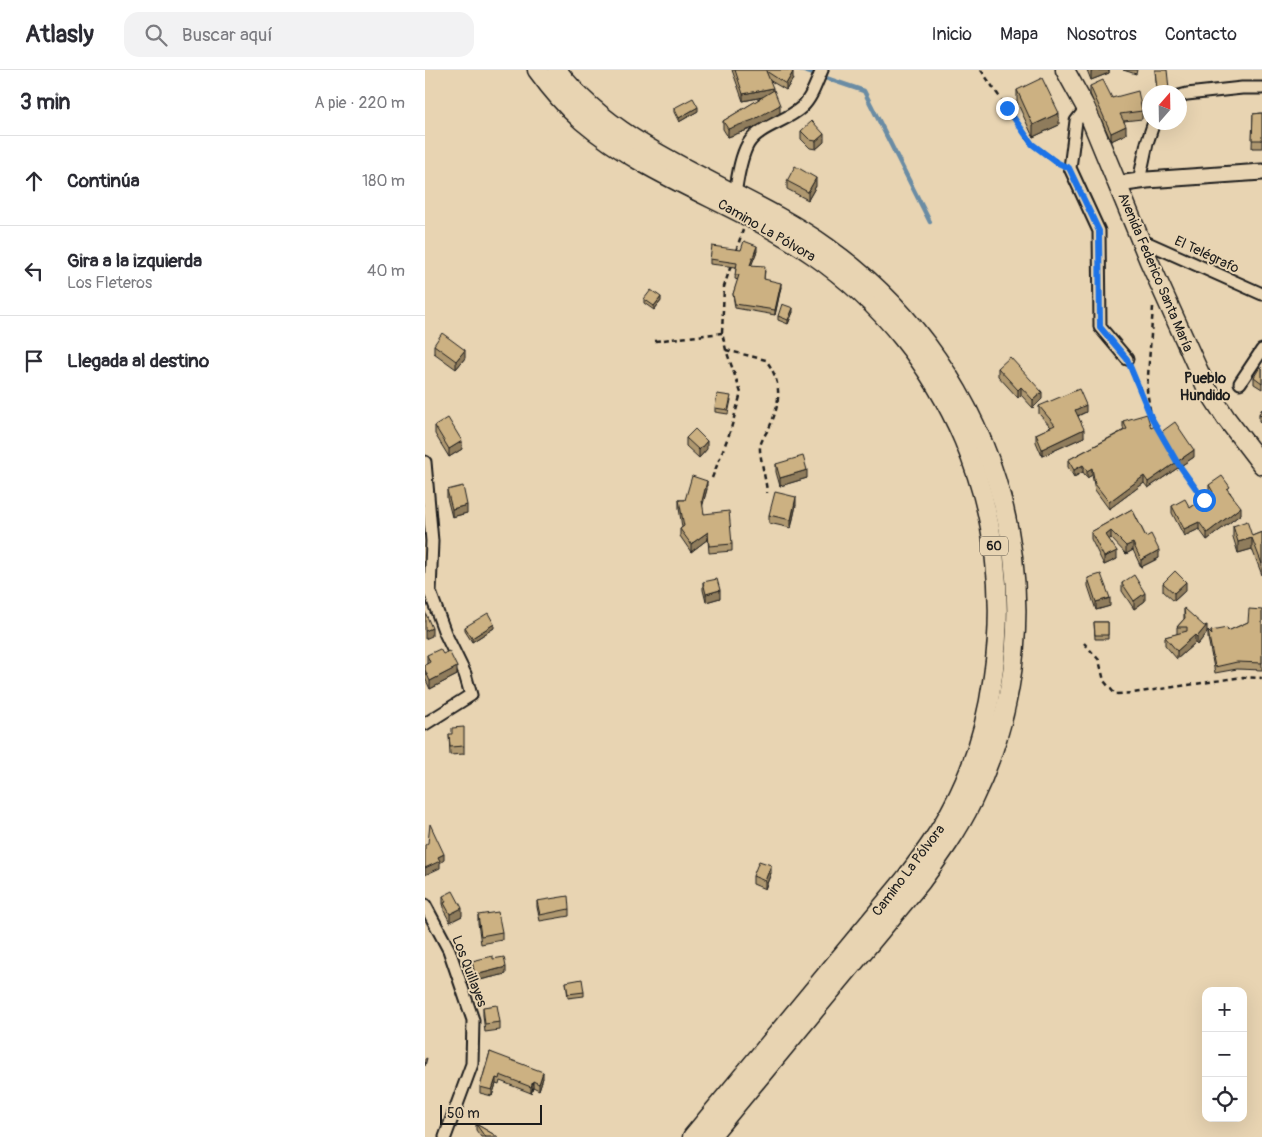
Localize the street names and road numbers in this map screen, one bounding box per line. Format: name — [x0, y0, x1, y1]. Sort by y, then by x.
street label: Avenida Federico Santa María — [1114, 190, 1197, 354]
street label: Camino La Pólvora — [715, 196, 819, 265]
street label: El Telégrafo — [1172, 232, 1242, 277]
road number: 60 — [980, 536, 1008, 556]
street label: Camino La Pólvora — [868, 821, 948, 919]
street label: Los Quillayes — [448, 933, 491, 1010]

